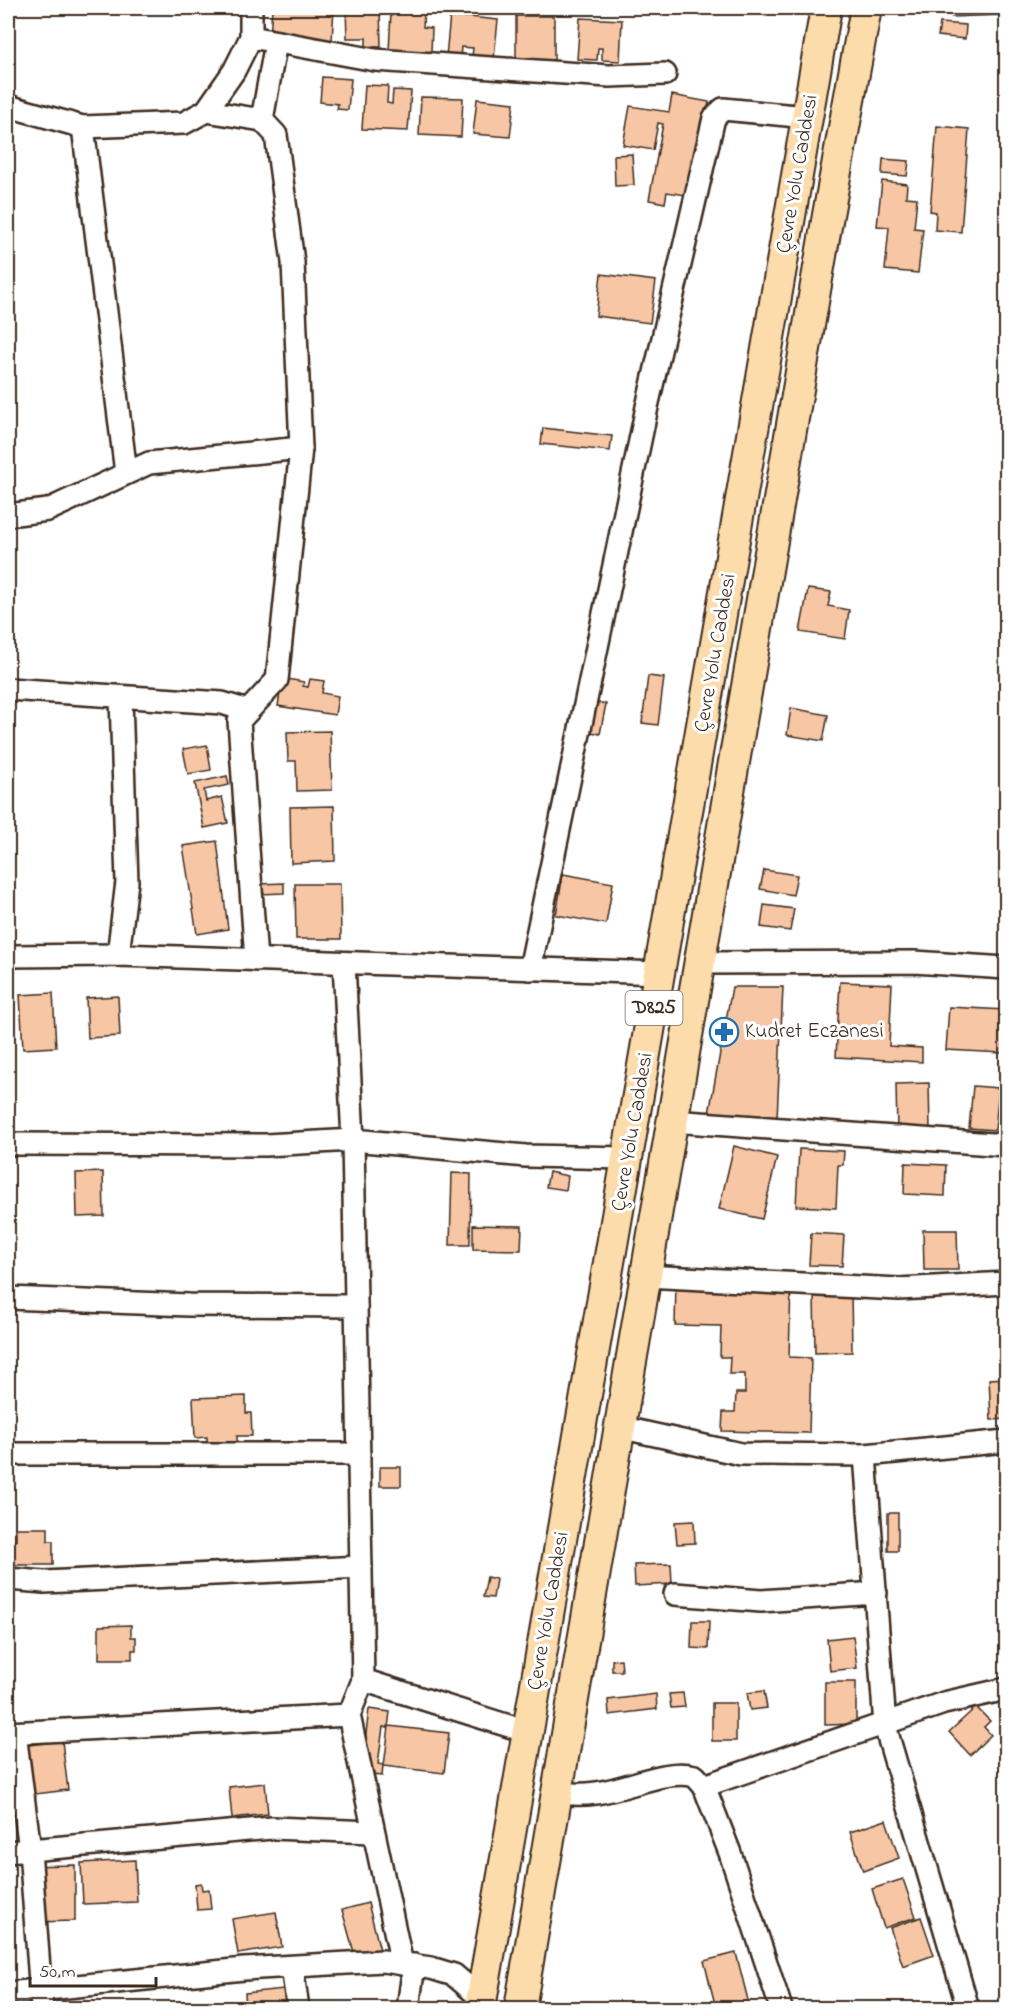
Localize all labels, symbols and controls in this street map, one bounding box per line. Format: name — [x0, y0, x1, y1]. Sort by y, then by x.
street label: Çevre Yolu Caddesi — [769, 92, 827, 256]
street label: Çevre Yolu Caddesi — [687, 571, 745, 735]
road number: D825 — [626, 991, 682, 1025]
pharmacy icon: Kudret Eczanesi — [708, 1016, 740, 1048]
place label: Kudret Eczanesi — [745, 1017, 884, 1047]
street label: Çevre Yolu Caddesi — [604, 1050, 662, 1214]
street label: Çevre Yolu Caddesi — [520, 1529, 578, 1693]
scale bar — [30, 1950, 156, 1988]
text: 50 m — [39, 1960, 76, 1986]

